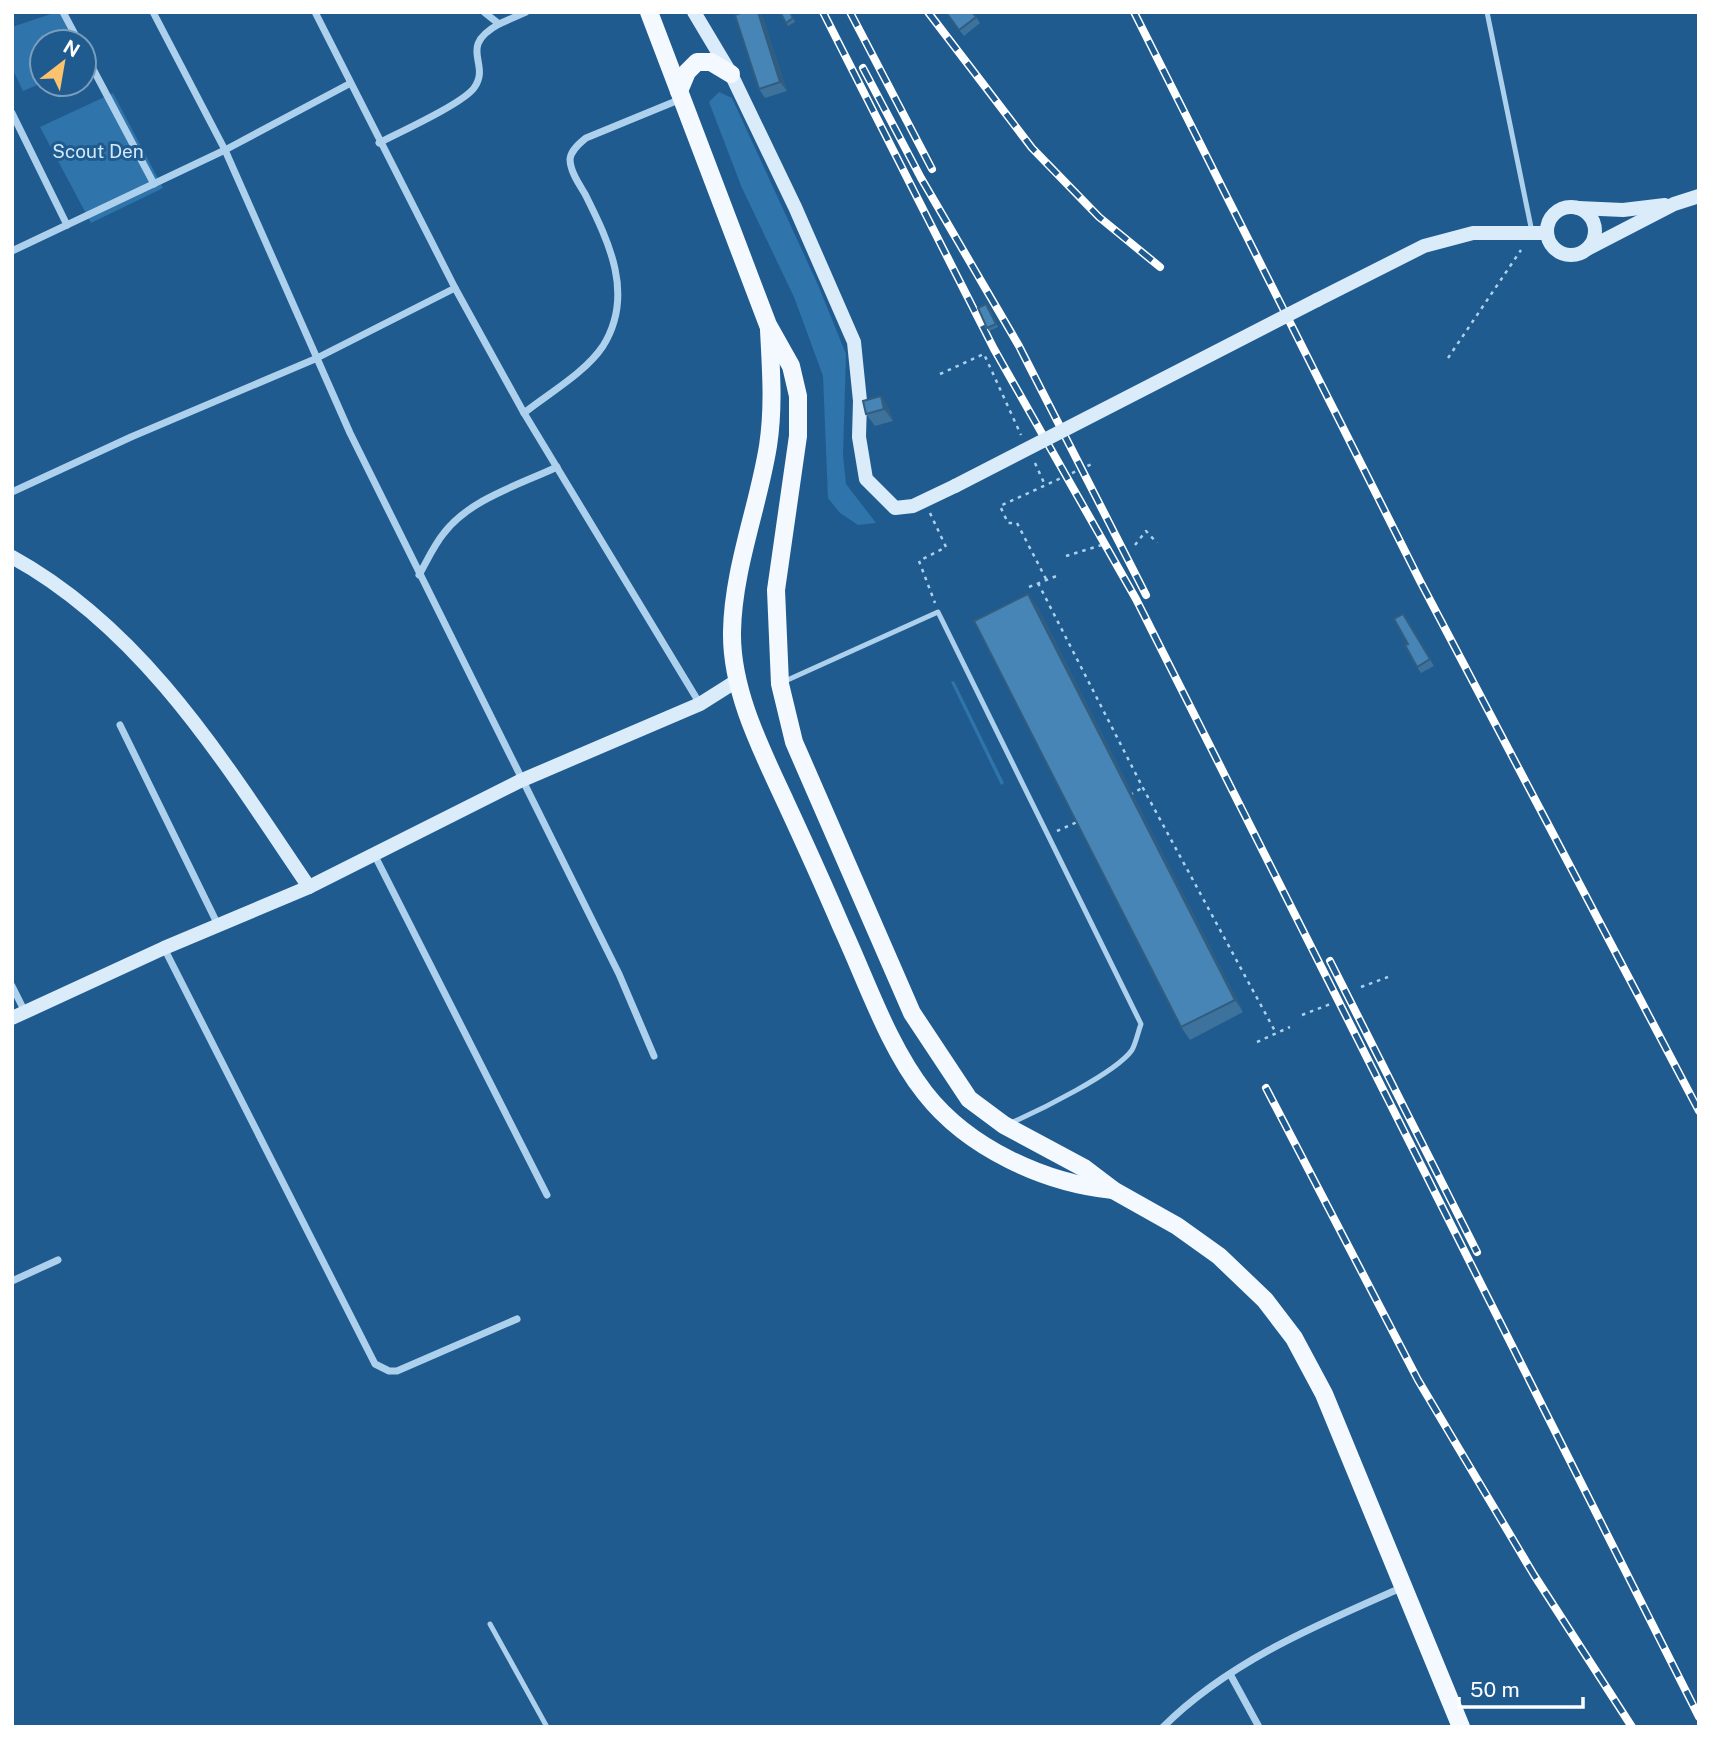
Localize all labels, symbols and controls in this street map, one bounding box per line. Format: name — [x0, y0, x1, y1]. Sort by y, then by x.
north arrow — [28, 28, 98, 98]
text: N — [60, 35, 84, 62]
park label: Scout Den — [52, 140, 144, 162]
scale bar — [1459, 1666, 1583, 1710]
text: 50 m — [1470, 1677, 1520, 1702]

